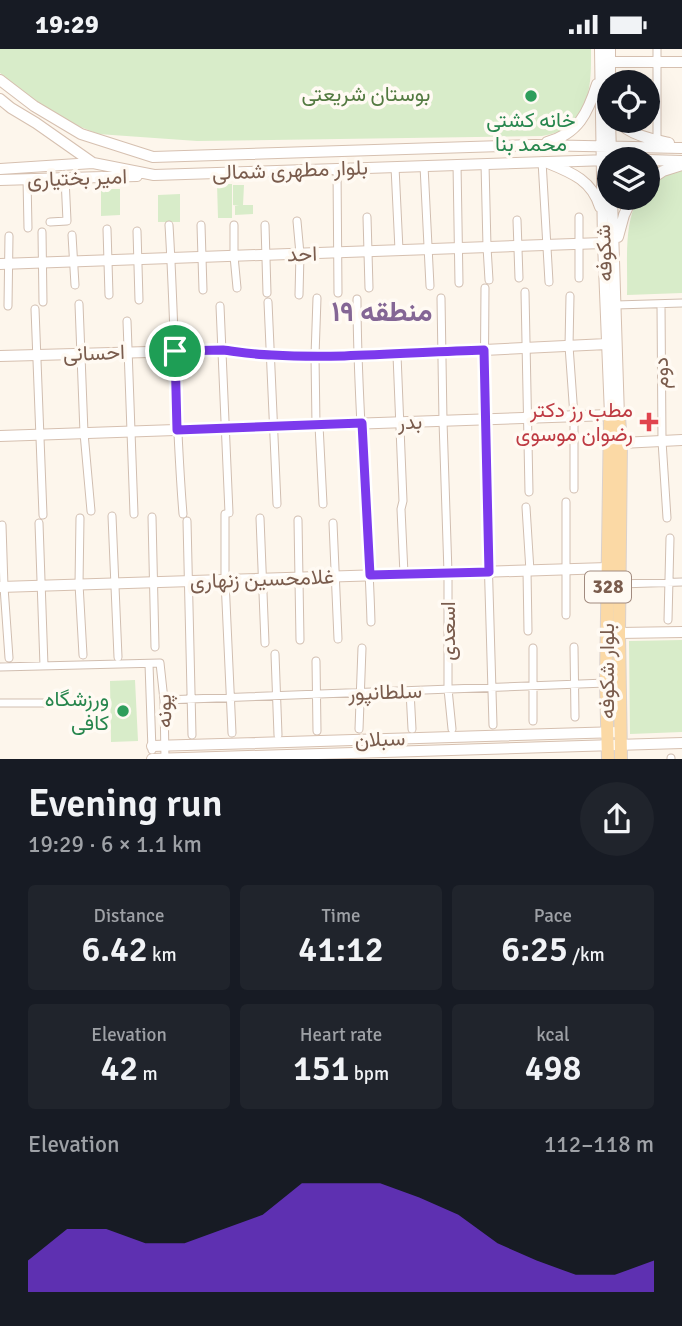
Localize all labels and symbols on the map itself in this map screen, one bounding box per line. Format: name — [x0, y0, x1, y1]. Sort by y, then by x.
park label: بوستان شریعتی — [302, 81, 430, 107]
marker: خانه کشتی محمد بنا — [523, 88, 539, 104]
place label: خانه کشتی محمد بنا — [486, 107, 576, 157]
street label: بلوار مطهری شمالی — [212, 154, 368, 186]
street label: امیر بختیاری — [26, 163, 128, 193]
street label: شکوفه — [590, 224, 618, 282]
street label: احد — [287, 240, 317, 268]
district label: منطقه ۱۹ — [331, 295, 433, 329]
pin — [145, 321, 205, 381]
street label: احسانی — [63, 339, 125, 367]
street label: دوم — [648, 357, 675, 389]
place label: مطب رز دکتر رضوان موسوی — [516, 397, 633, 447]
street label: بدر — [396, 409, 423, 435]
marker: مطب رز دکتر رضوان موسوی — [639, 412, 659, 432]
street label: غلامحسین زنهاری — [189, 563, 335, 595]
road number: 328 — [585, 572, 631, 603]
street label: اسعدی — [435, 601, 461, 661]
street label: بلوار شکوفه — [594, 623, 620, 719]
street label: سلطانپور — [346, 678, 423, 707]
place label: ورزشگاه کافی — [45, 686, 109, 736]
street label: پونه — [150, 694, 179, 728]
marker: ورزشگاه کافی — [115, 703, 131, 719]
street label: سبلان — [354, 725, 406, 753]

